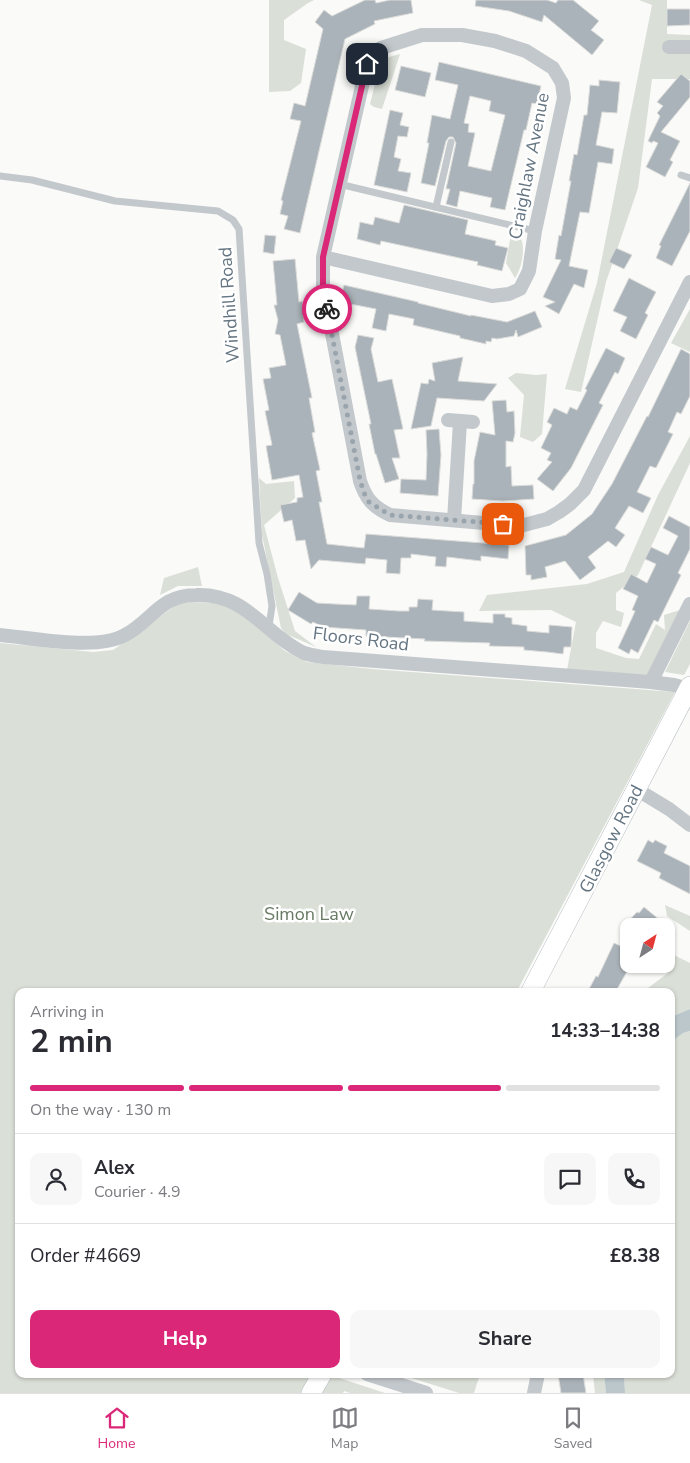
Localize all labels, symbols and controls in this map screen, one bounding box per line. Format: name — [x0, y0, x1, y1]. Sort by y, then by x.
pin — [346, 43, 388, 85]
icon: home — [353, 50, 381, 78]
street label: Craighlaw Avenue — [503, 91, 555, 241]
street label: Windhill Road — [213, 246, 245, 364]
courier — [302, 284, 352, 334]
icon: bike — [313, 295, 341, 323]
pin — [482, 503, 524, 545]
icon: bag — [489, 510, 517, 538]
street label: Floors Road — [312, 621, 410, 657]
street label: Glasgow Road — [573, 781, 649, 897]
park label: Simon Law — [264, 902, 354, 926]
north arrow — [620, 918, 675, 972]
map controls — [620, 918, 675, 973]
text: Arriving in — [30, 1001, 104, 1023]
text: 14:33–14:38 — [550, 1018, 660, 1044]
text: 2 min — [30, 1020, 113, 1063]
text: On the way · 130 m — [30, 1099, 171, 1121]
button: person — [30, 1153, 82, 1205]
button: chat — [544, 1153, 596, 1205]
button: phone — [608, 1153, 660, 1205]
text: Alex — [94, 1155, 135, 1181]
text: Courier · 4.9 — [94, 1181, 180, 1203]
text: Order #4669 — [30, 1243, 141, 1269]
text: £8.38 — [610, 1243, 660, 1269]
button: Help — [30, 1310, 340, 1368]
button: Share — [350, 1310, 660, 1368]
tab: Home — [98, 1404, 135, 1453]
tab: Map — [331, 1404, 359, 1453]
tab: Saved — [554, 1404, 592, 1453]

